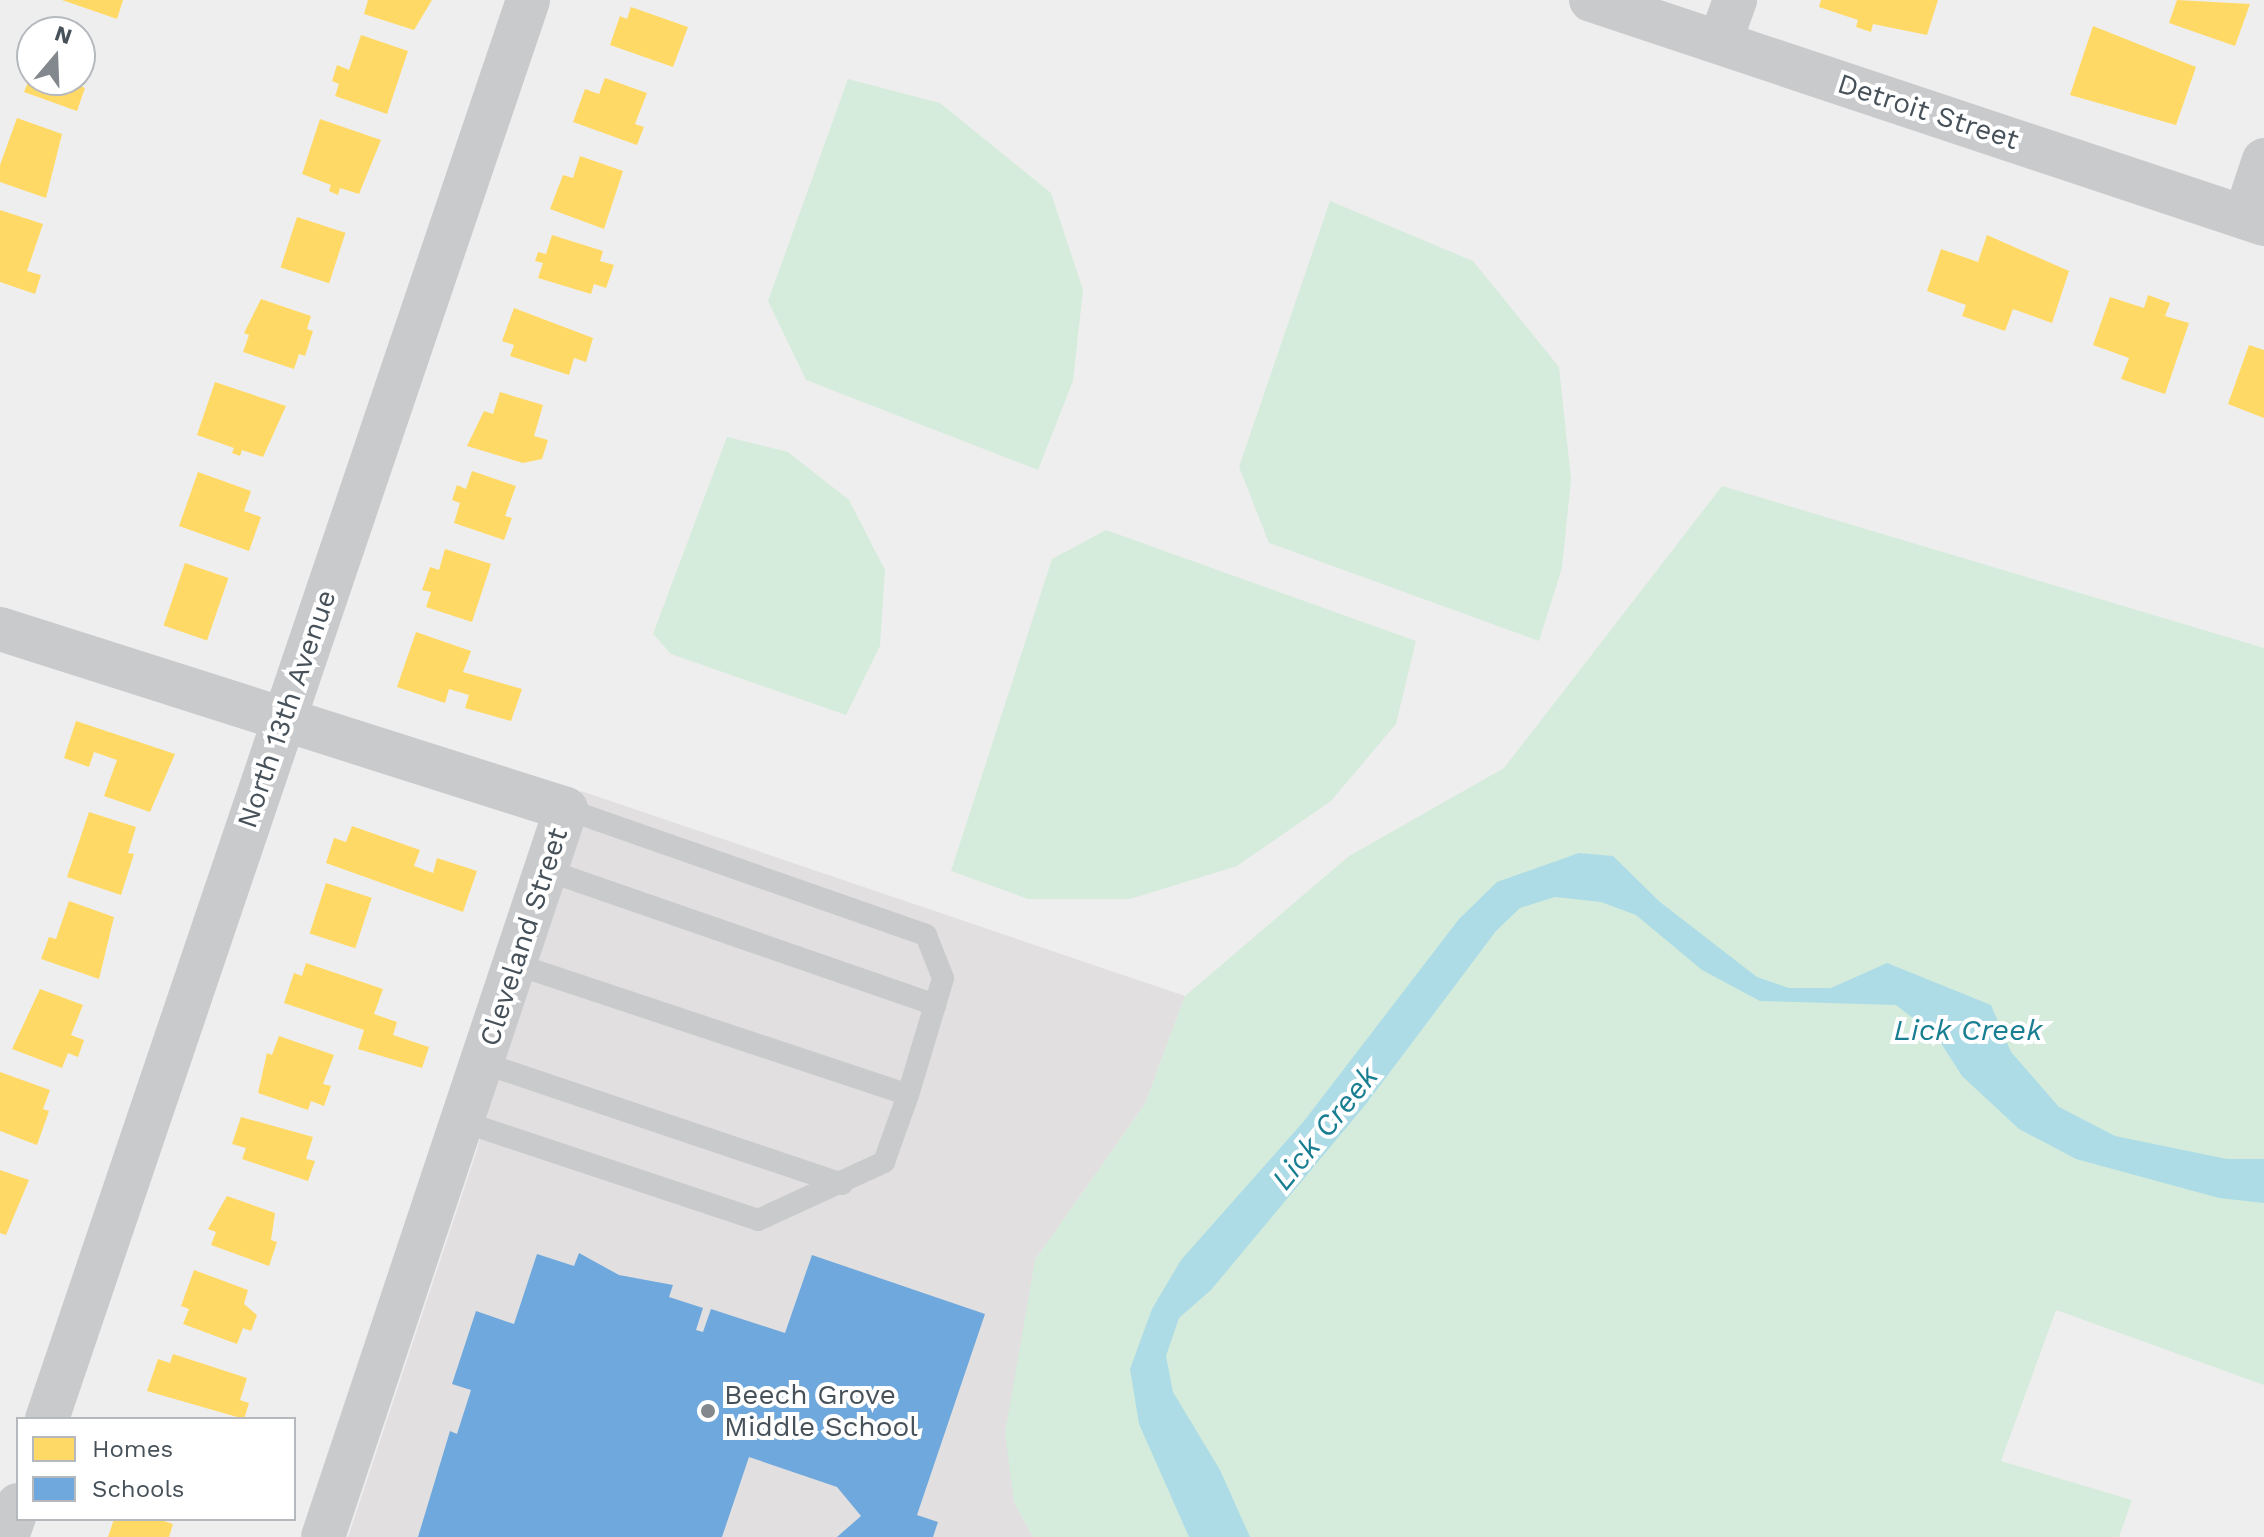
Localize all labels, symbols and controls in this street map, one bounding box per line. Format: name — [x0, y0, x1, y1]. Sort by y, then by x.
north arrow — [16, 16, 96, 96]
text: N — [52, 20, 75, 49]
street label: Detroit Street — [1833, 67, 2023, 157]
street label: North 13th Avenue — [230, 585, 344, 833]
street label: Cleveland Street — [473, 824, 575, 1050]
water label: Lick Creek — [1893, 1012, 2043, 1048]
water label: Lick Creek — [1264, 1058, 1386, 1198]
place label: Beech Grove Middle School — [724, 1378, 918, 1444]
marker: Beech Grove Middle School — [699, 1402, 717, 1420]
legend — [16, 1417, 296, 1521]
text: Homes — [92, 1435, 173, 1463]
text: Schools — [92, 1475, 184, 1503]

